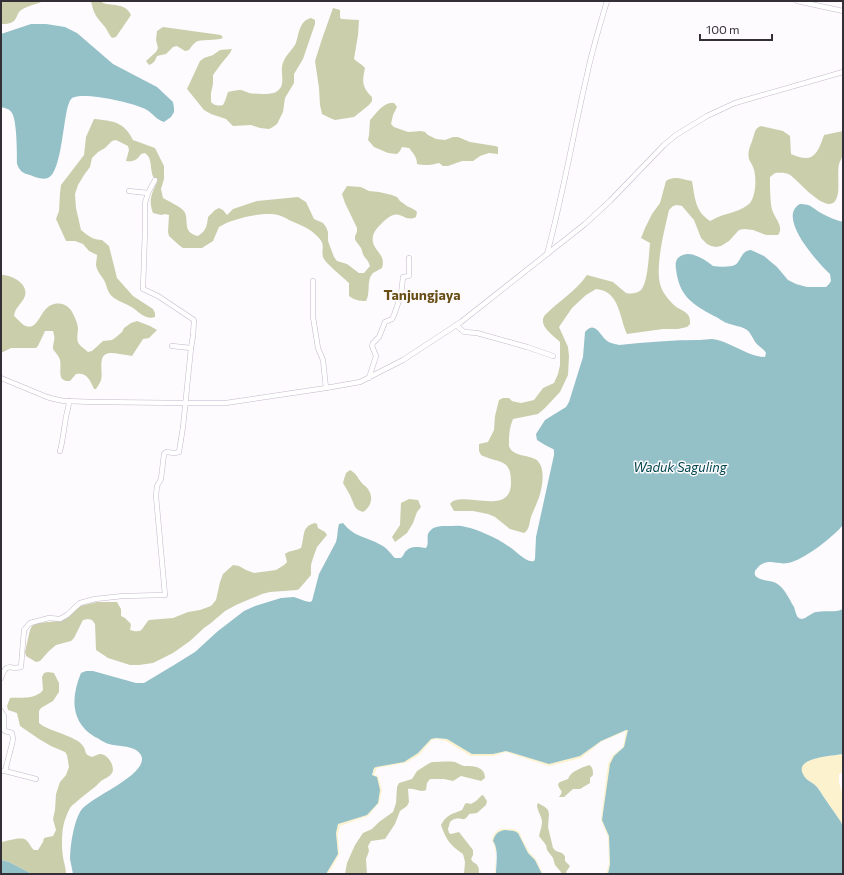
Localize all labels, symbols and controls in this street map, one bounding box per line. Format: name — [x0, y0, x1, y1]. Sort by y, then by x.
scale bar — [700, 16, 772, 42]
text: 100 m — [706, 22, 740, 36]
district label: Tanjungjaya — [383, 286, 461, 303]
water label: Waduk Saguling — [633, 459, 728, 475]

